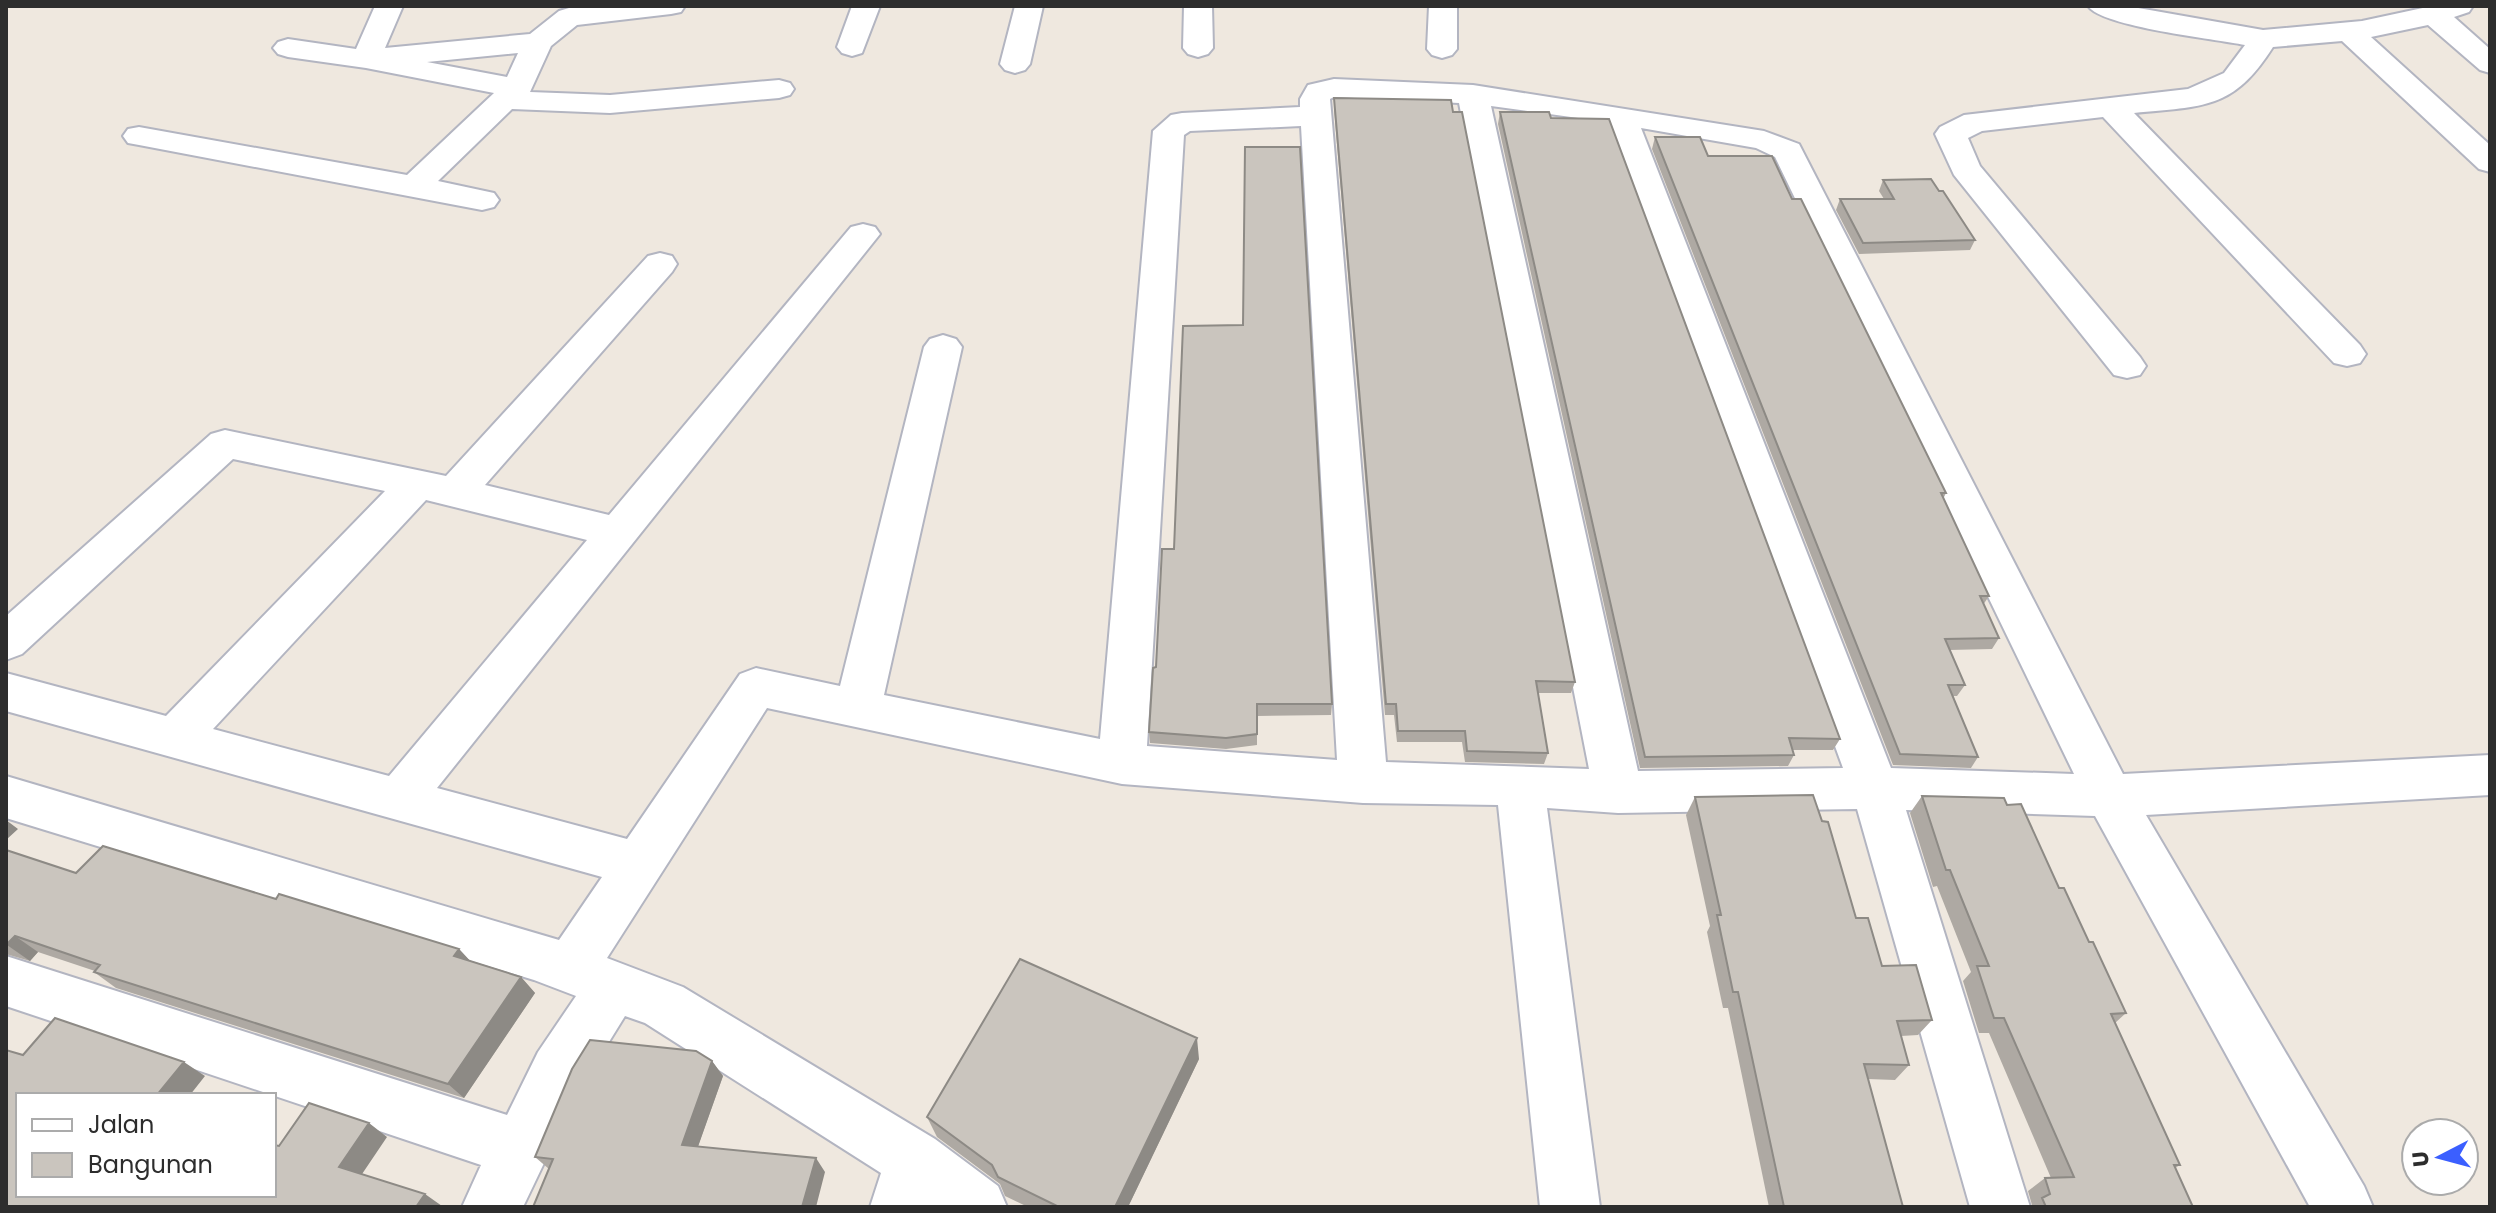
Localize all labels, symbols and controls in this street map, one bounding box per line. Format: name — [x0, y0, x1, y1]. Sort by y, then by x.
legend — [16, 1093, 276, 1197]
text: Jalan — [88, 1108, 154, 1141]
north arrow — [2400, 1117, 2480, 1197]
text: Bangunan — [88, 1148, 213, 1181]
text: U — [2404, 1150, 2437, 1168]

